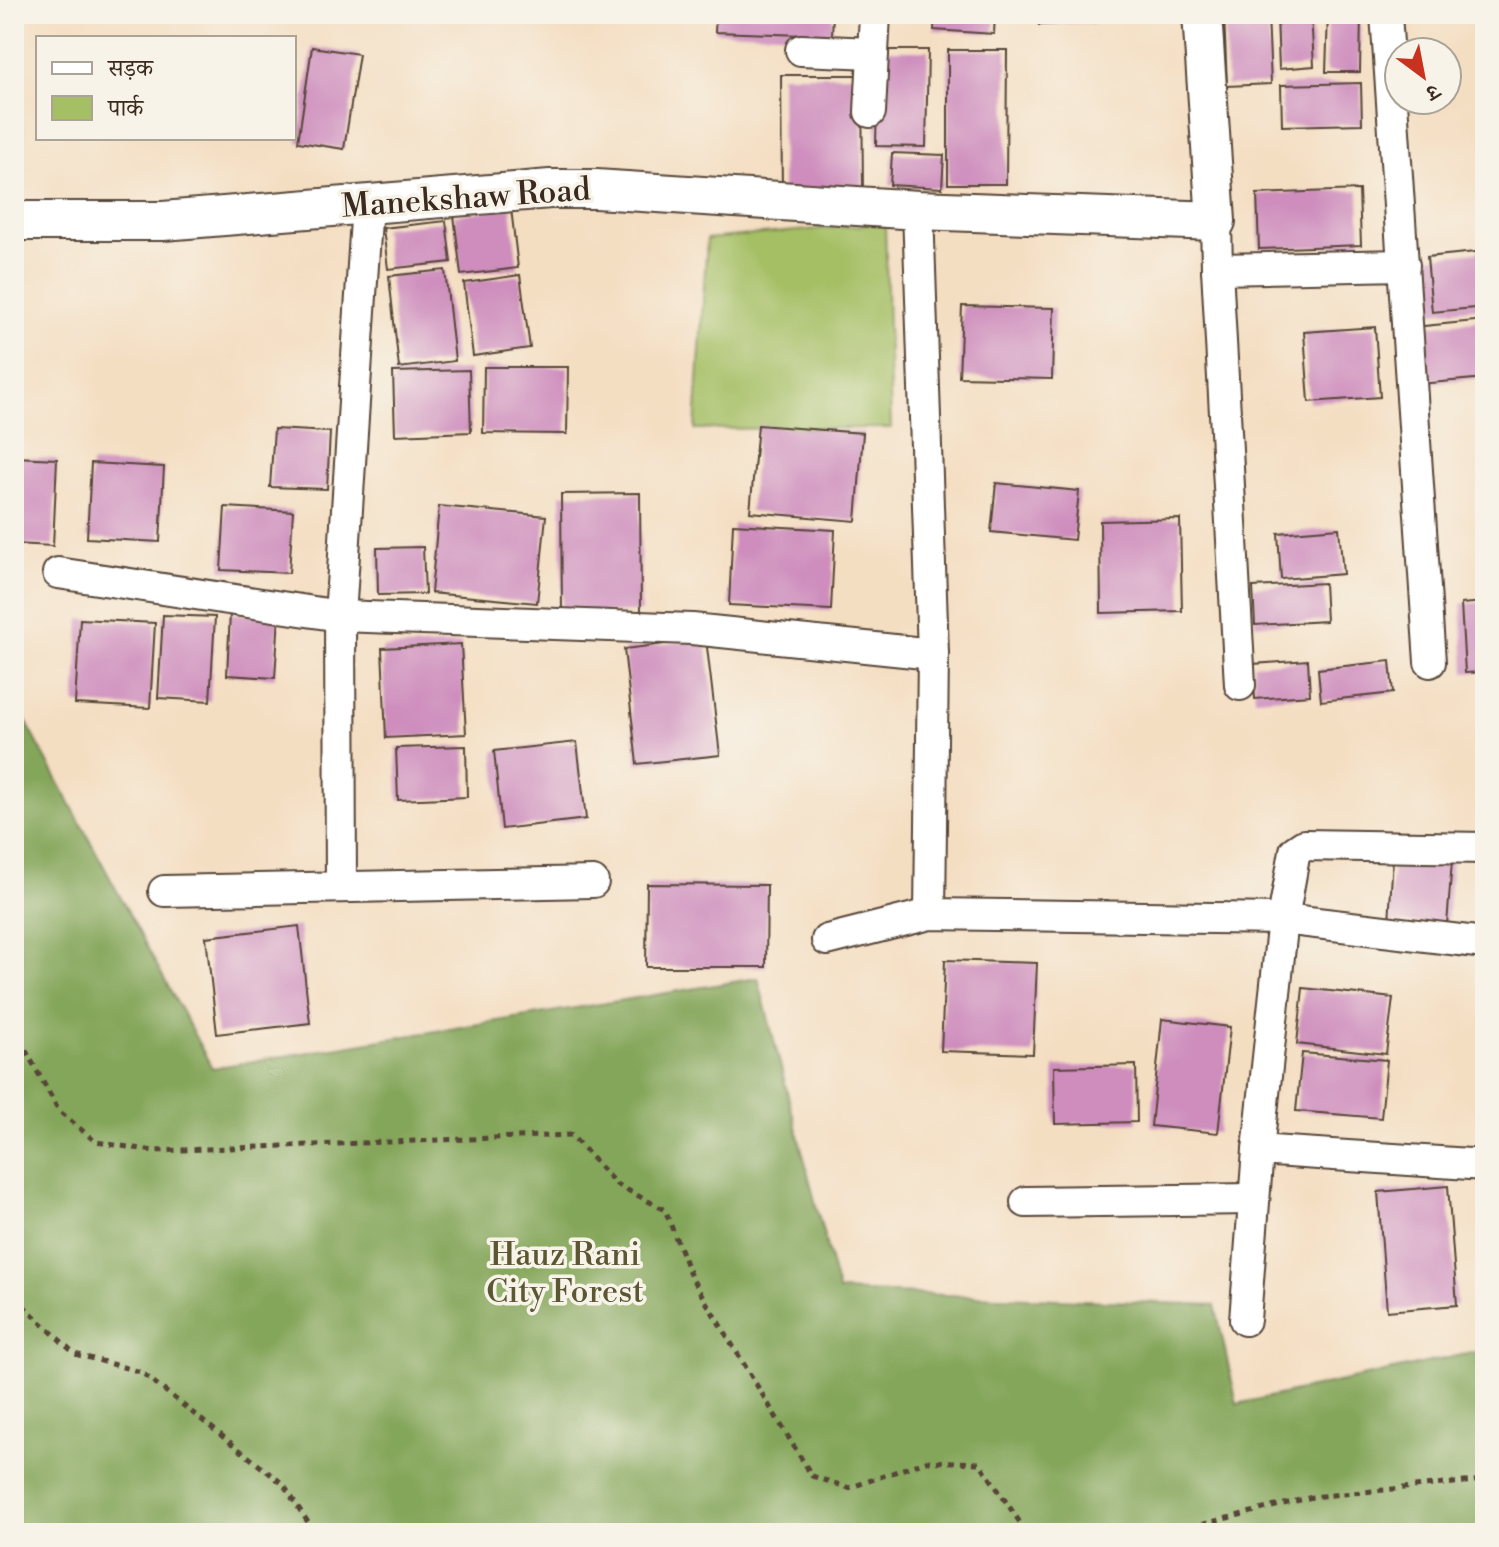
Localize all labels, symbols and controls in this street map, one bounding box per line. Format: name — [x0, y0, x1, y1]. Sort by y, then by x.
legend — [36, 36, 296, 140]
north arrow — [1383, 36, 1463, 116]
text: सड़क — [107, 54, 155, 84]
text: उ — [1419, 76, 1446, 107]
text: पार्क — [107, 94, 145, 124]
street label: Manekshaw Road — [340, 169, 592, 227]
park label: Hauz Rani City Forest — [486, 1235, 644, 1312]

